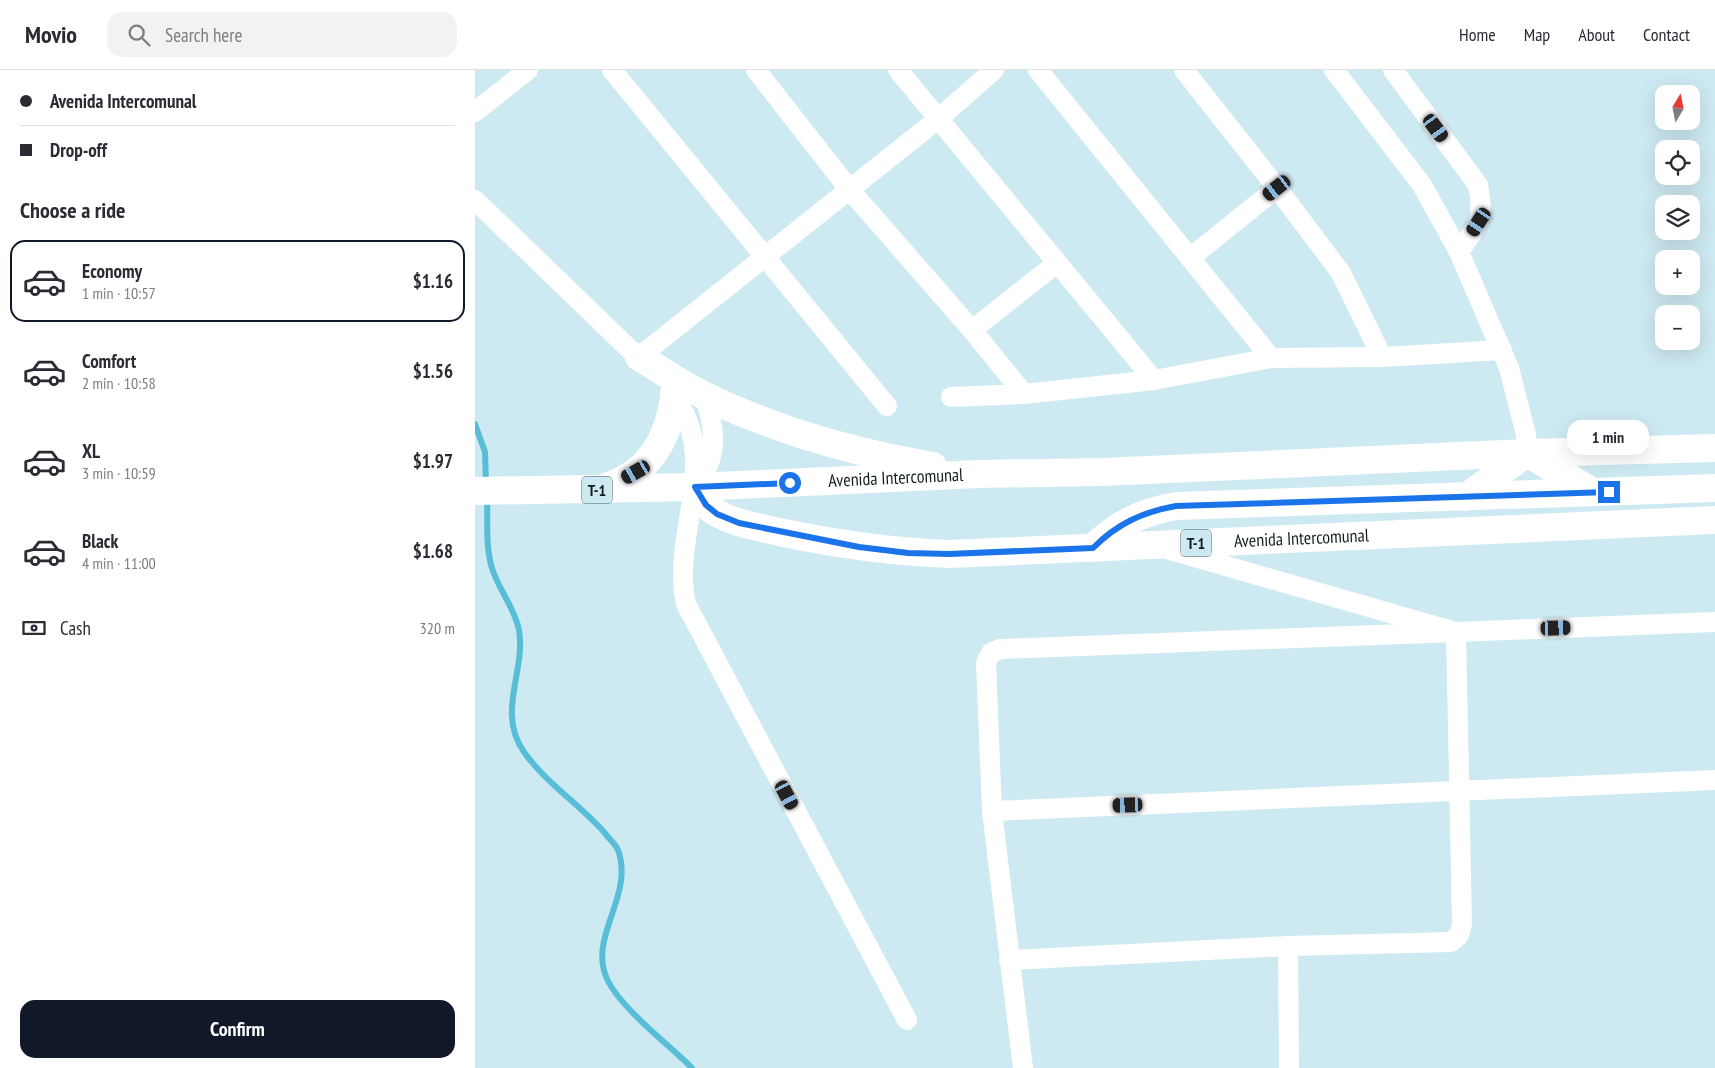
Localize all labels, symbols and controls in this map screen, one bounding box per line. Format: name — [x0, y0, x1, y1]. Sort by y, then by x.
search box — [107, 12, 457, 57]
text: Movio — [25, 19, 77, 50]
icon: search — [125, 21, 153, 49]
text: Search here — [165, 23, 242, 47]
text: Home — [1459, 23, 1496, 46]
text: Map — [1524, 23, 1550, 46]
text: About — [1578, 23, 1615, 46]
text: Contact — [1643, 23, 1690, 46]
north arrow — [1655, 85, 1700, 130]
map controls — [1655, 85, 1700, 350]
text: Avenida Intercomunal — [50, 89, 196, 113]
car — [1421, 111, 1450, 145]
text: Drop-off — [50, 138, 107, 162]
button: locate — [1655, 140, 1700, 185]
car — [1260, 173, 1293, 203]
button: layers — [1655, 195, 1700, 240]
text: Choose a ride — [20, 196, 125, 224]
car — [1464, 205, 1493, 239]
button: + — [1655, 250, 1700, 295]
icon: car — [22, 259, 67, 304]
text: Economy — [82, 259, 142, 283]
text: $1.16 — [413, 269, 453, 293]
text: 1 min · 10:57 — [82, 283, 156, 303]
button: − — [1655, 305, 1700, 350]
icon: car — [22, 349, 67, 394]
text: Comfort — [82, 349, 136, 373]
text: $1.56 — [413, 359, 453, 383]
text: 2 min · 10:58 — [82, 373, 156, 393]
callout: 1 min — [1568, 420, 1650, 454]
text: 1 min — [1592, 427, 1624, 447]
icon: car — [22, 439, 67, 484]
text: XL — [82, 439, 100, 463]
text: $1.97 — [413, 449, 453, 473]
car — [619, 458, 652, 486]
text: 3 min · 10:59 — [82, 463, 156, 483]
street label: Avenida Intercomunal — [828, 463, 965, 492]
route start — [779, 472, 801, 494]
road number: T-1 — [582, 476, 612, 504]
route end — [1598, 481, 1620, 503]
street label: Avenida Intercomunal — [1233, 523, 1370, 552]
icon: car — [22, 529, 67, 574]
text: Black — [82, 529, 118, 553]
road number: T-1 — [1181, 529, 1211, 556]
text: $1.68 — [413, 539, 453, 563]
text: 4 min · 11:00 — [82, 553, 156, 573]
icon: cash — [20, 614, 48, 642]
text: Cash — [60, 616, 91, 640]
text: 320 m — [420, 618, 455, 638]
car — [1540, 620, 1571, 636]
car — [773, 778, 800, 812]
car — [1112, 797, 1143, 813]
button: Confirm — [20, 1000, 455, 1058]

